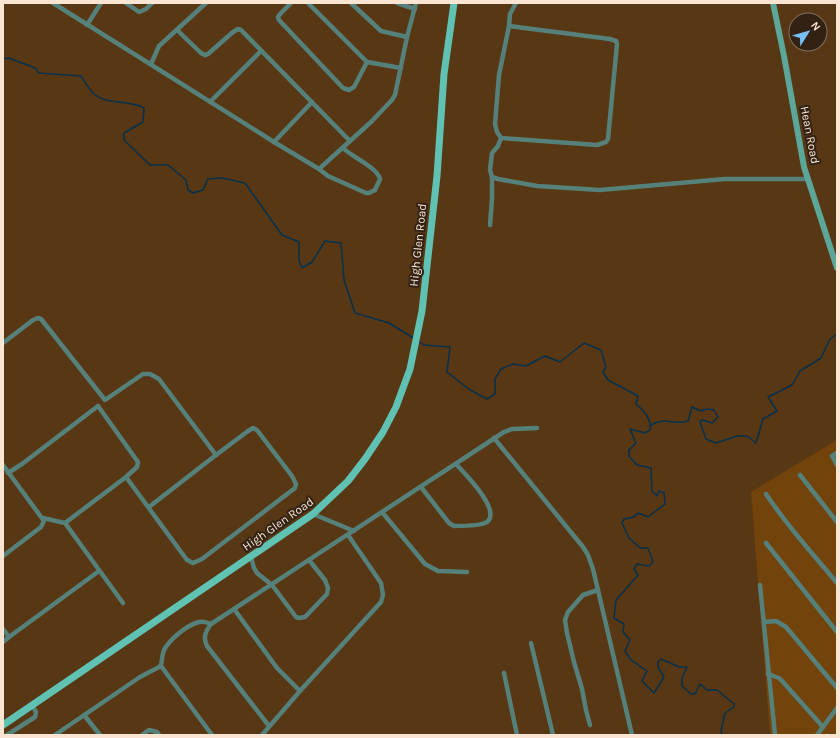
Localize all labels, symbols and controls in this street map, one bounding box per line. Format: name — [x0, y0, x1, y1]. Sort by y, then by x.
north arrow — [788, 12, 828, 52]
text: N — [808, 19, 823, 33]
street label: Hean Road — [798, 105, 822, 165]
street label: High Glen Road — [407, 203, 429, 287]
street label: High Glen Road — [240, 494, 316, 554]

